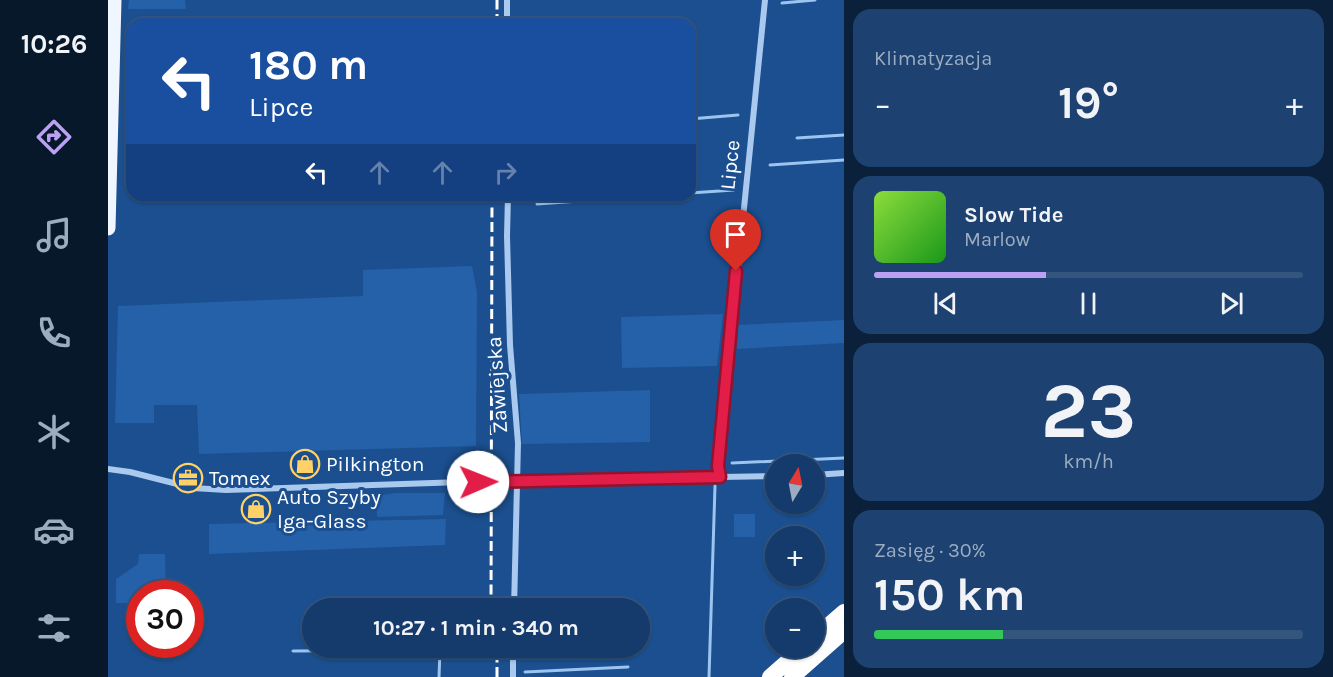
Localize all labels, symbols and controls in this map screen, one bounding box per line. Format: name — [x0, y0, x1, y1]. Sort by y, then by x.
text: 10:26 — [21, 28, 87, 60]
text: 180 m — [249, 40, 368, 90]
icon: left — [150, 42, 228, 120]
text: Klimatyzacja — [874, 47, 992, 70]
text: 19° — [1058, 77, 1119, 129]
text: − — [874, 85, 891, 123]
text: + — [1286, 85, 1303, 123]
text: Lipce — [249, 91, 313, 123]
icon: directions — [33, 116, 75, 158]
street label: Lipce — [715, 139, 745, 191]
icon: left — [300, 156, 333, 189]
icon: ahead — [363, 156, 396, 189]
icon: ahead — [426, 156, 459, 189]
icon: right — [489, 156, 522, 189]
text: Slow Tide — [964, 202, 1064, 228]
pin — [710, 209, 761, 271]
icon: music — [33, 214, 75, 256]
icon: arrive — [719, 218, 752, 251]
text: Marlow — [964, 228, 1030, 251]
icon: previous — [929, 287, 962, 320]
icon: pause — [1072, 287, 1105, 320]
icon: next — [1215, 287, 1248, 320]
icon: phone — [33, 312, 75, 354]
street label: Zawiejska — [482, 336, 512, 434]
text: 23 — [1041, 365, 1136, 457]
icon: climate — [33, 411, 75, 453]
shop icon: Pilkington — [289, 448, 321, 480]
position arrow — [446, 450, 510, 514]
text: km/h — [1063, 450, 1114, 473]
place label: Pilkington — [326, 452, 424, 476]
north arrow — [765, 454, 825, 514]
map controls — [765, 454, 825, 658]
office icon: Tomex — [172, 462, 204, 494]
place label: Tomex — [209, 466, 271, 490]
place label: Auto Szyby Iga-Glass — [277, 485, 381, 533]
shop icon: Auto Szyby Iga-Glass — [240, 493, 272, 525]
icon: car — [33, 509, 75, 551]
button: + — [765, 526, 825, 586]
text: Zasięg · 30% — [874, 539, 986, 562]
text: 150 km — [874, 569, 1025, 621]
speed limit sign: 30 — [126, 580, 204, 658]
button: − — [765, 598, 825, 658]
icon: filters — [33, 607, 75, 649]
text: 10:27 · 1 min · 340 m — [373, 615, 579, 641]

